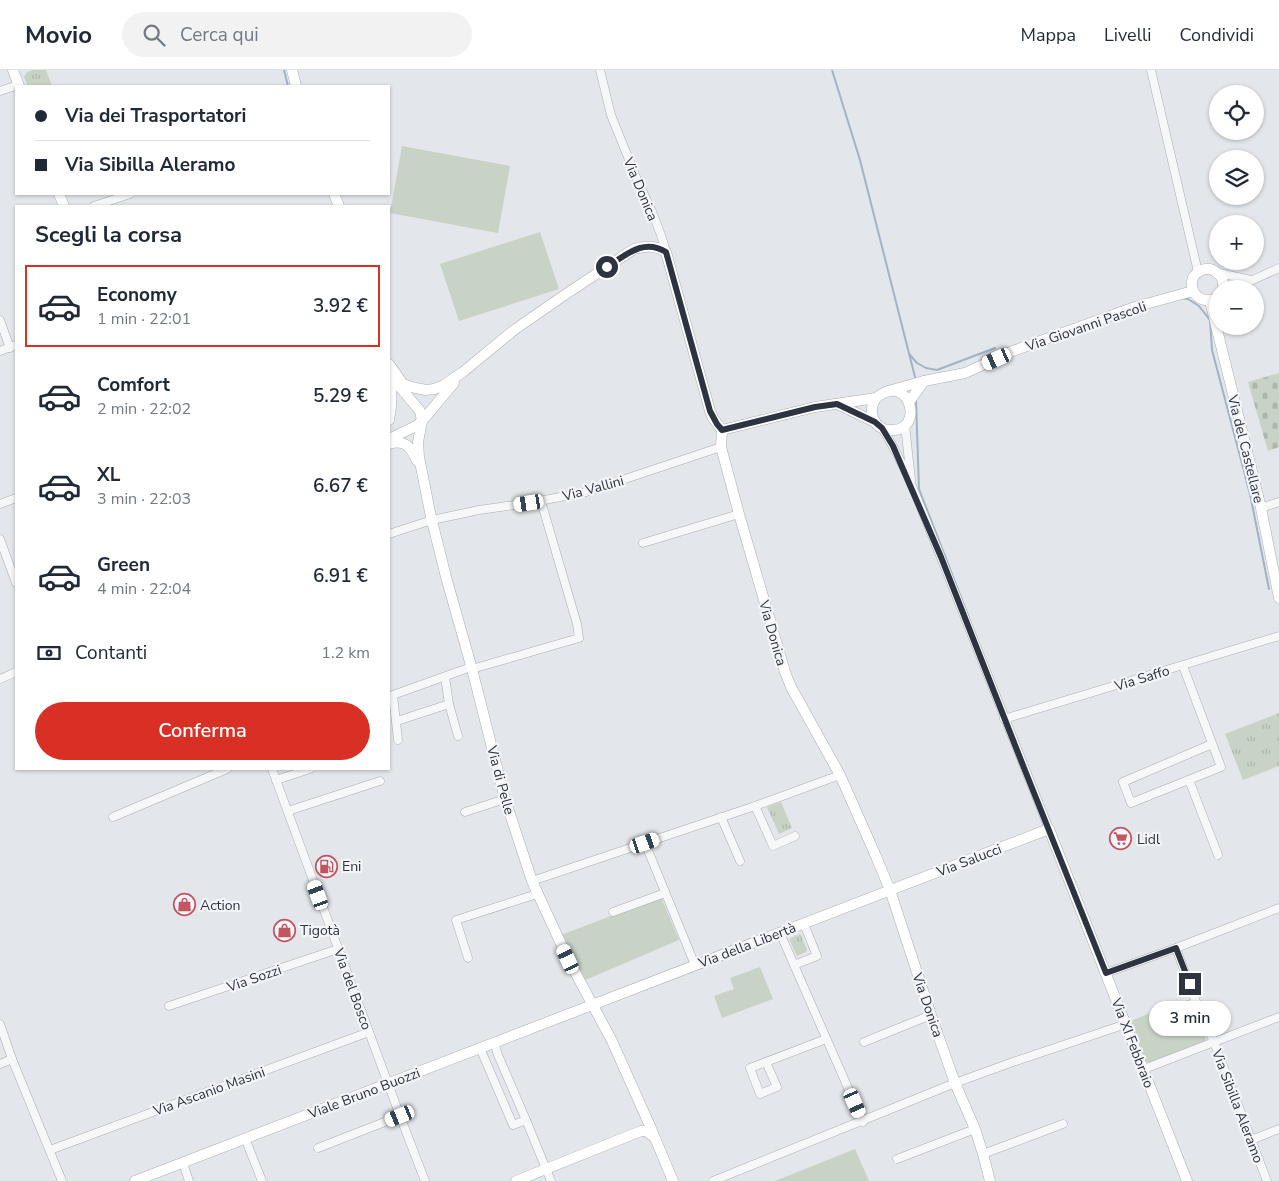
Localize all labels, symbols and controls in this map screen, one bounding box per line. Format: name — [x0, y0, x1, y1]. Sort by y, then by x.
search box — [122, 12, 472, 57]
text: Movio — [25, 19, 92, 51]
icon: search — [140, 21, 168, 49]
text: Cerca qui — [180, 22, 259, 48]
text: Mappa — [1021, 23, 1076, 47]
text: Livelli — [1104, 23, 1151, 47]
text: Condividi — [1179, 23, 1254, 47]
map controls — [1209, 85, 1264, 335]
button: locate — [1209, 85, 1264, 140]
text: Via dei Trasportatori — [65, 103, 246, 129]
button: layers — [1209, 150, 1264, 205]
text: Via Sibilla Aleramo — [65, 152, 235, 178]
street label: Via Donica — [618, 154, 662, 224]
button: + — [1209, 215, 1264, 270]
text: Scegli la corsa — [35, 220, 182, 250]
route start — [596, 256, 618, 278]
button: − — [1209, 280, 1264, 335]
text: Economy — [97, 282, 177, 308]
icon: car — [37, 284, 82, 329]
text: 3.92 € — [313, 293, 368, 319]
street label: Via Giovanni Pascoli — [1022, 297, 1149, 356]
text: 1 min · 22:01 — [97, 308, 191, 330]
car — [980, 346, 1013, 372]
text: Comfort — [97, 372, 170, 398]
icon: car — [37, 374, 82, 419]
text: 5.29 € — [313, 383, 368, 409]
street label: Via del Castellare — [1223, 392, 1268, 505]
text: 2 min · 22:02 — [97, 398, 191, 420]
text: XL — [97, 462, 120, 488]
icon: car — [37, 464, 82, 509]
street label: Via Vallini — [559, 471, 626, 506]
text: 6.67 € — [313, 473, 368, 499]
text: 3 min · 22:03 — [97, 488, 191, 510]
car — [513, 493, 544, 513]
text: Green — [97, 552, 150, 578]
icon: car — [37, 554, 82, 599]
text: 6.91 € — [313, 563, 368, 589]
text: 4 min · 22:04 — [97, 578, 191, 600]
street label: Via Donica — [754, 597, 791, 668]
icon: cash — [35, 639, 63, 667]
text: Contanti — [75, 640, 147, 666]
text: 1.2 km — [321, 642, 370, 664]
street label: Via Saffo — [1111, 661, 1172, 696]
button: Conferma — [35, 702, 370, 760]
street label: Via di Pelle — [482, 743, 519, 817]
supermarket icon: Lidl — [1109, 827, 1133, 851]
place label: Lidl — [1137, 830, 1161, 849]
car — [628, 831, 661, 855]
street label: Via Salucci — [933, 839, 1004, 882]
fuel station icon: Eni — [314, 854, 338, 878]
place label: Eni — [342, 857, 361, 876]
car — [305, 878, 330, 912]
shop icon: Action — [172, 893, 196, 917]
place label: Action — [200, 896, 241, 915]
shop icon: Tigotà — [272, 918, 296, 942]
street label: Via della Libertà — [695, 918, 799, 973]
place label: Tigotà — [300, 921, 340, 940]
car — [554, 942, 581, 976]
street label: Via del Bosco — [329, 945, 376, 1033]
street label: Via Sozzi — [223, 960, 284, 997]
street label: Via Donica — [907, 969, 947, 1040]
route end — [1179, 973, 1201, 995]
street label: Via XI Febbraio — [1106, 995, 1158, 1091]
callout: 3 min — [1149, 1002, 1231, 1036]
text: 3 min — [1170, 1007, 1210, 1029]
street label: Via Sibilla Aleramo — [1207, 1046, 1268, 1166]
street label: Via Ascanio Masini — [150, 1062, 268, 1121]
street label: Viale Bruno Buozzi — [305, 1063, 423, 1124]
car — [842, 1086, 867, 1120]
car — [383, 1103, 416, 1129]

